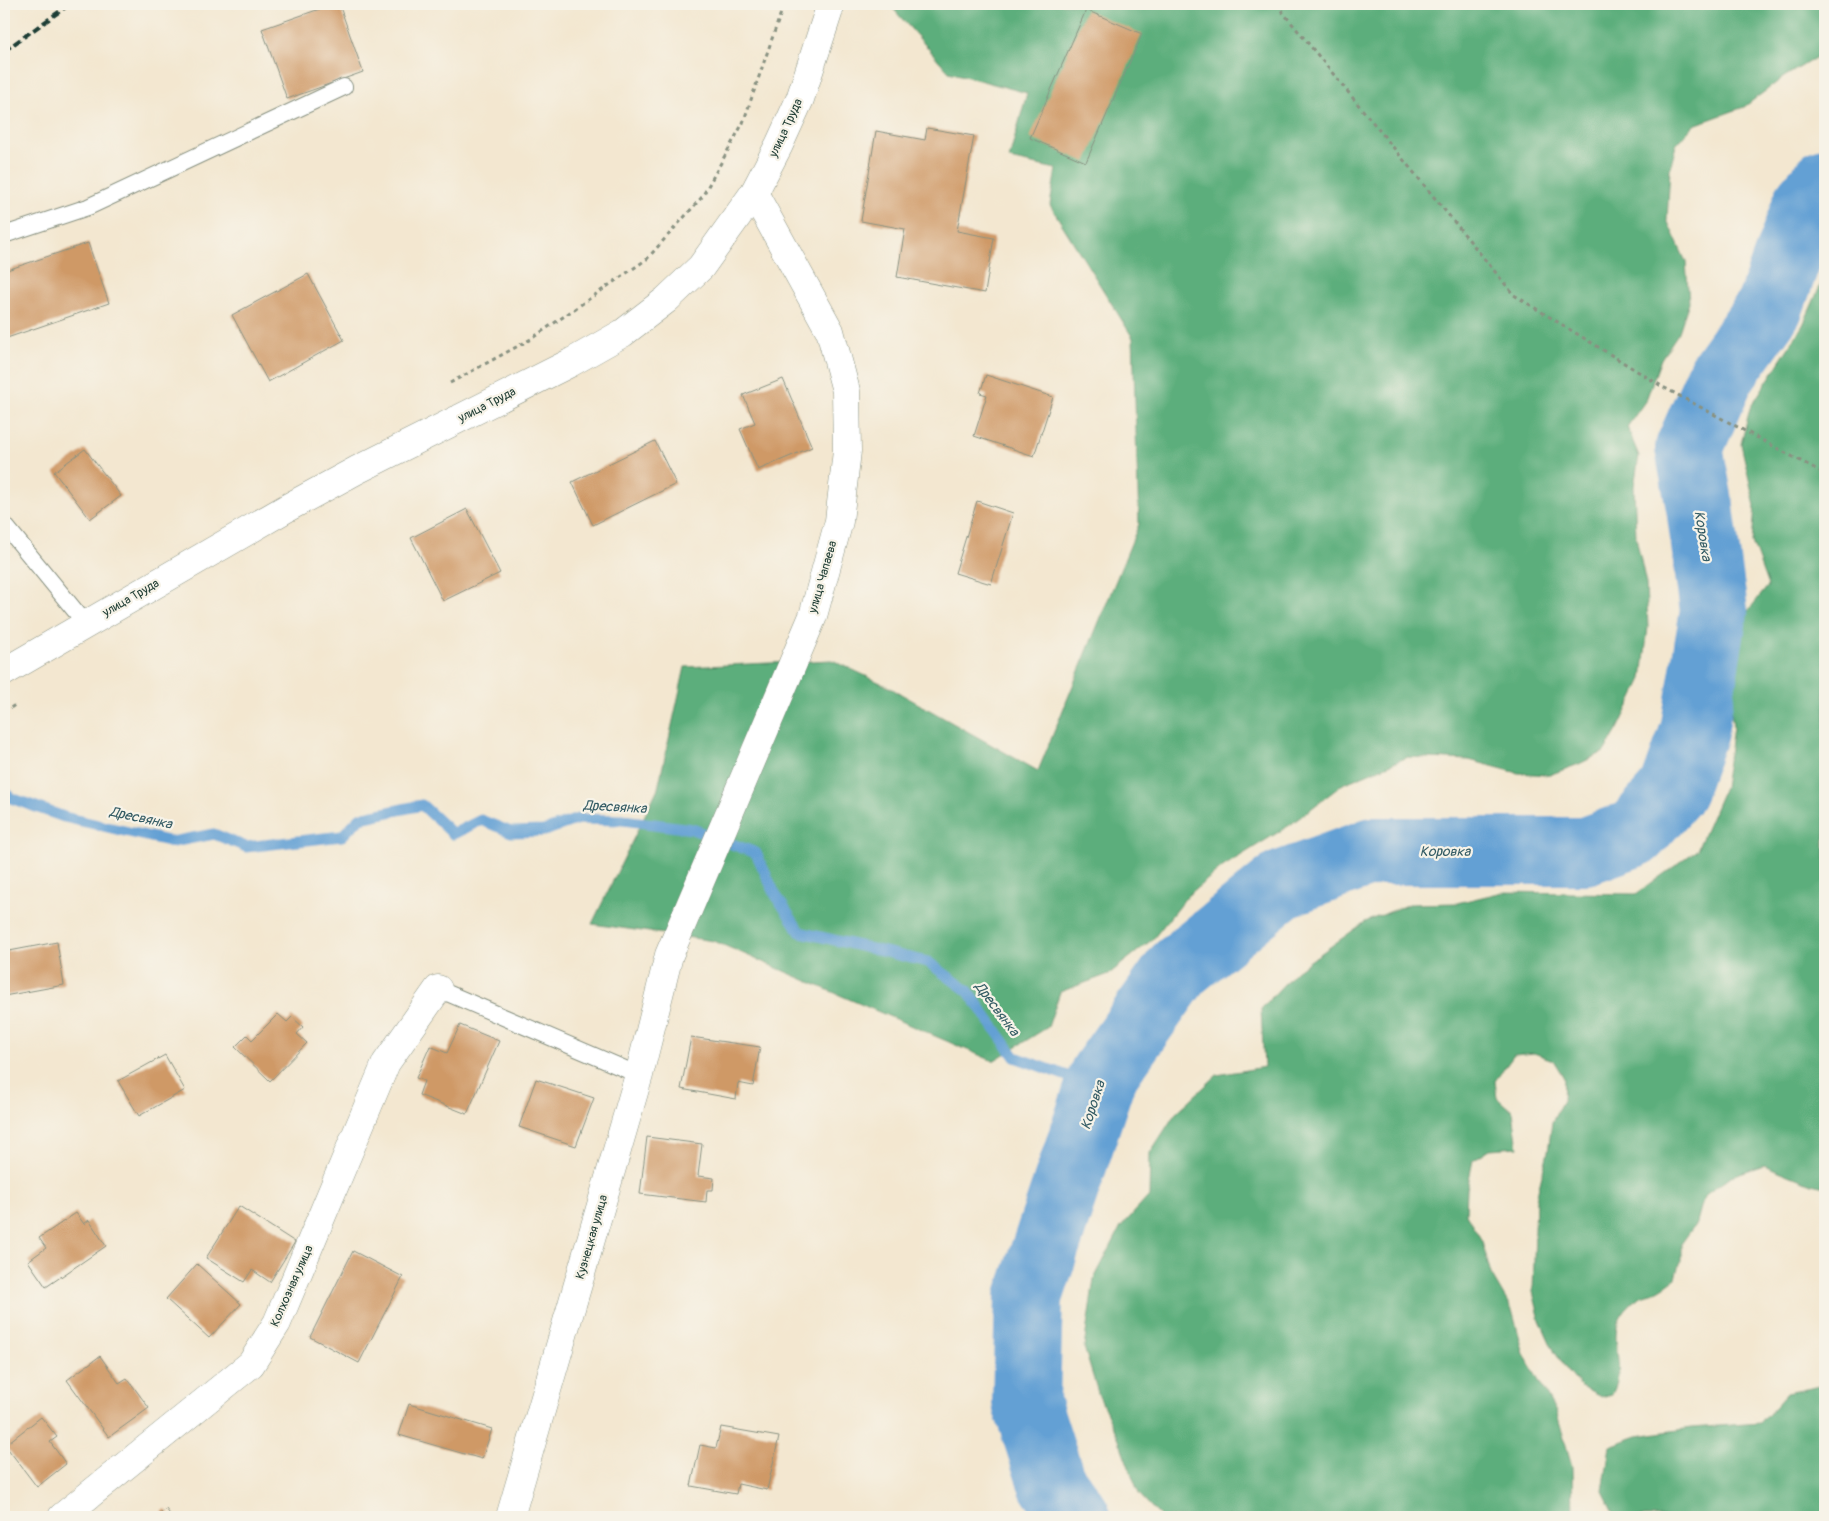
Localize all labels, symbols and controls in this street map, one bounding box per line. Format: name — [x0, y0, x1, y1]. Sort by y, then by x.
street label: улица Труда — [766, 96, 806, 160]
street label: улица Труда — [455, 384, 519, 426]
water label: Коровка — [1691, 510, 1716, 564]
street label: улица Чапаева — [805, 539, 841, 616]
street label: улица Труда — [99, 576, 162, 621]
water label: Дресвянка — [582, 797, 648, 817]
water label: Дресвянка — [107, 803, 175, 833]
water label: Коровка — [1420, 843, 1472, 860]
water label: Дресвянка — [971, 978, 1024, 1041]
water label: Коровка — [1077, 1077, 1109, 1132]
street label: Кузнецкая улица — [573, 1193, 611, 1281]
street label: Колхозная улица — [267, 1243, 317, 1329]

